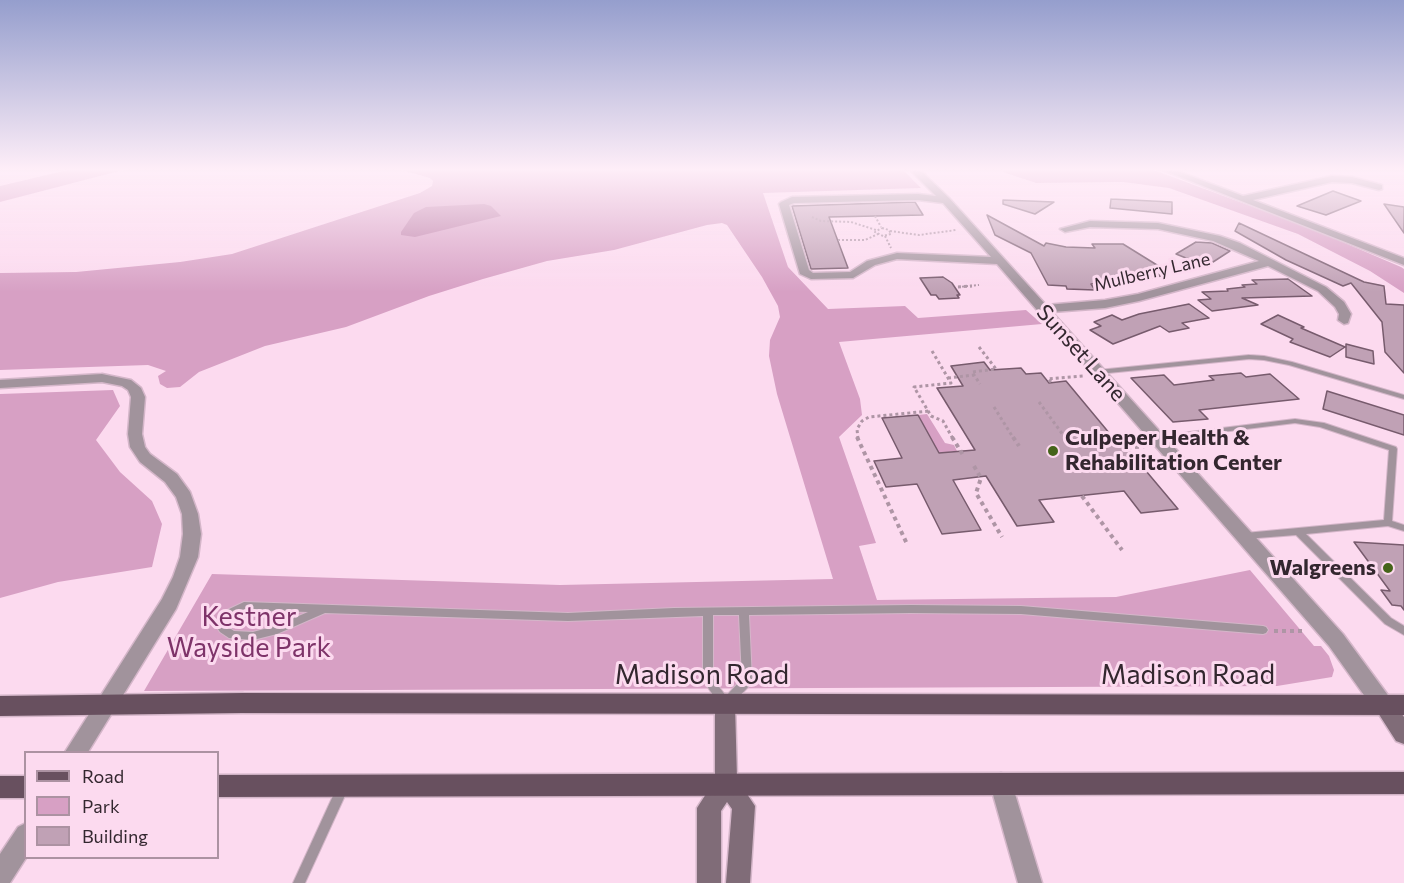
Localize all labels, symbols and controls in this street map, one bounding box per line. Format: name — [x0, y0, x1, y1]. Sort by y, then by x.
street label: Mulberry Lane — [1092, 248, 1212, 296]
street label: Sunset Lane — [1031, 299, 1131, 407]
place label: Culpeper Health & Rehabilitation Center — [1065, 425, 1282, 476]
marker: Culpeper Health & Rehabilitation Center — [1046, 444, 1060, 458]
place label: Walgreens — [1270, 555, 1376, 581]
marker: Walgreens — [1381, 561, 1395, 575]
park label: Kestner Wayside Park — [167, 601, 331, 664]
street label: Madison Road — [615, 659, 789, 691]
street label: Madison Road — [1101, 659, 1275, 691]
legend — [24, 751, 219, 859]
text: Road — [82, 765, 124, 787]
text: Park — [82, 795, 120, 817]
text: Building — [82, 825, 148, 847]

